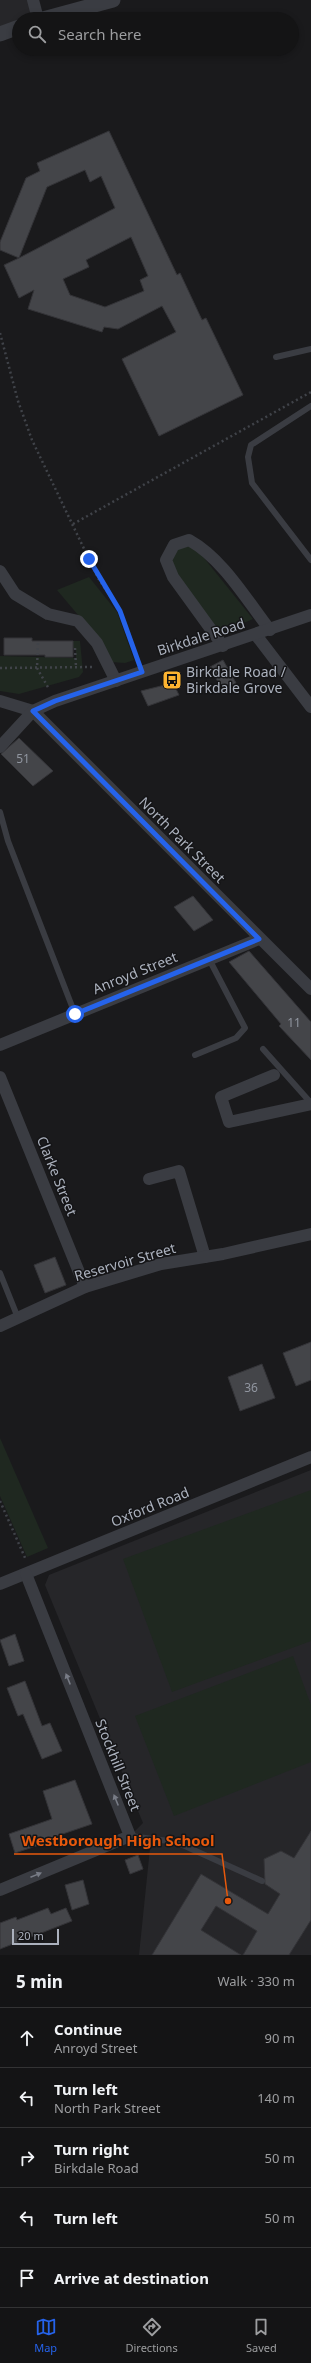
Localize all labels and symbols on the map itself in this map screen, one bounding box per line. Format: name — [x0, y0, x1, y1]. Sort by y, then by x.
route end — [80, 550, 98, 568]
street label: Birkdale Road — [155, 613, 247, 660]
place label: Birkdale Road / Birkdale Grove — [186, 662, 287, 697]
bus stop icon: Birkdale Road / Birkdale Grove — [161, 669, 183, 691]
house number: 51 — [16, 750, 30, 767]
street label: North Park Street — [135, 792, 230, 887]
street label: Anroyd Street — [90, 947, 180, 998]
route start — [66, 1005, 84, 1023]
house number: 11 — [287, 1014, 301, 1031]
street label: Clarke Street — [33, 1133, 82, 1218]
street label: Reservoir Street — [72, 1238, 178, 1285]
house number: 36 — [244, 1379, 258, 1396]
street label: Oxford Road — [108, 1482, 192, 1531]
one-way arrow — [64, 1673, 70, 1685]
street label: Stockhill Street — [91, 1716, 146, 1814]
one-way arrow — [112, 1793, 118, 1805]
callout: Westborough High School — [14, 1827, 222, 1854]
text: Westborough High School — [22, 1830, 214, 1850]
one-way arrow — [31, 1872, 42, 1878]
scale bar — [12, 1927, 59, 1946]

